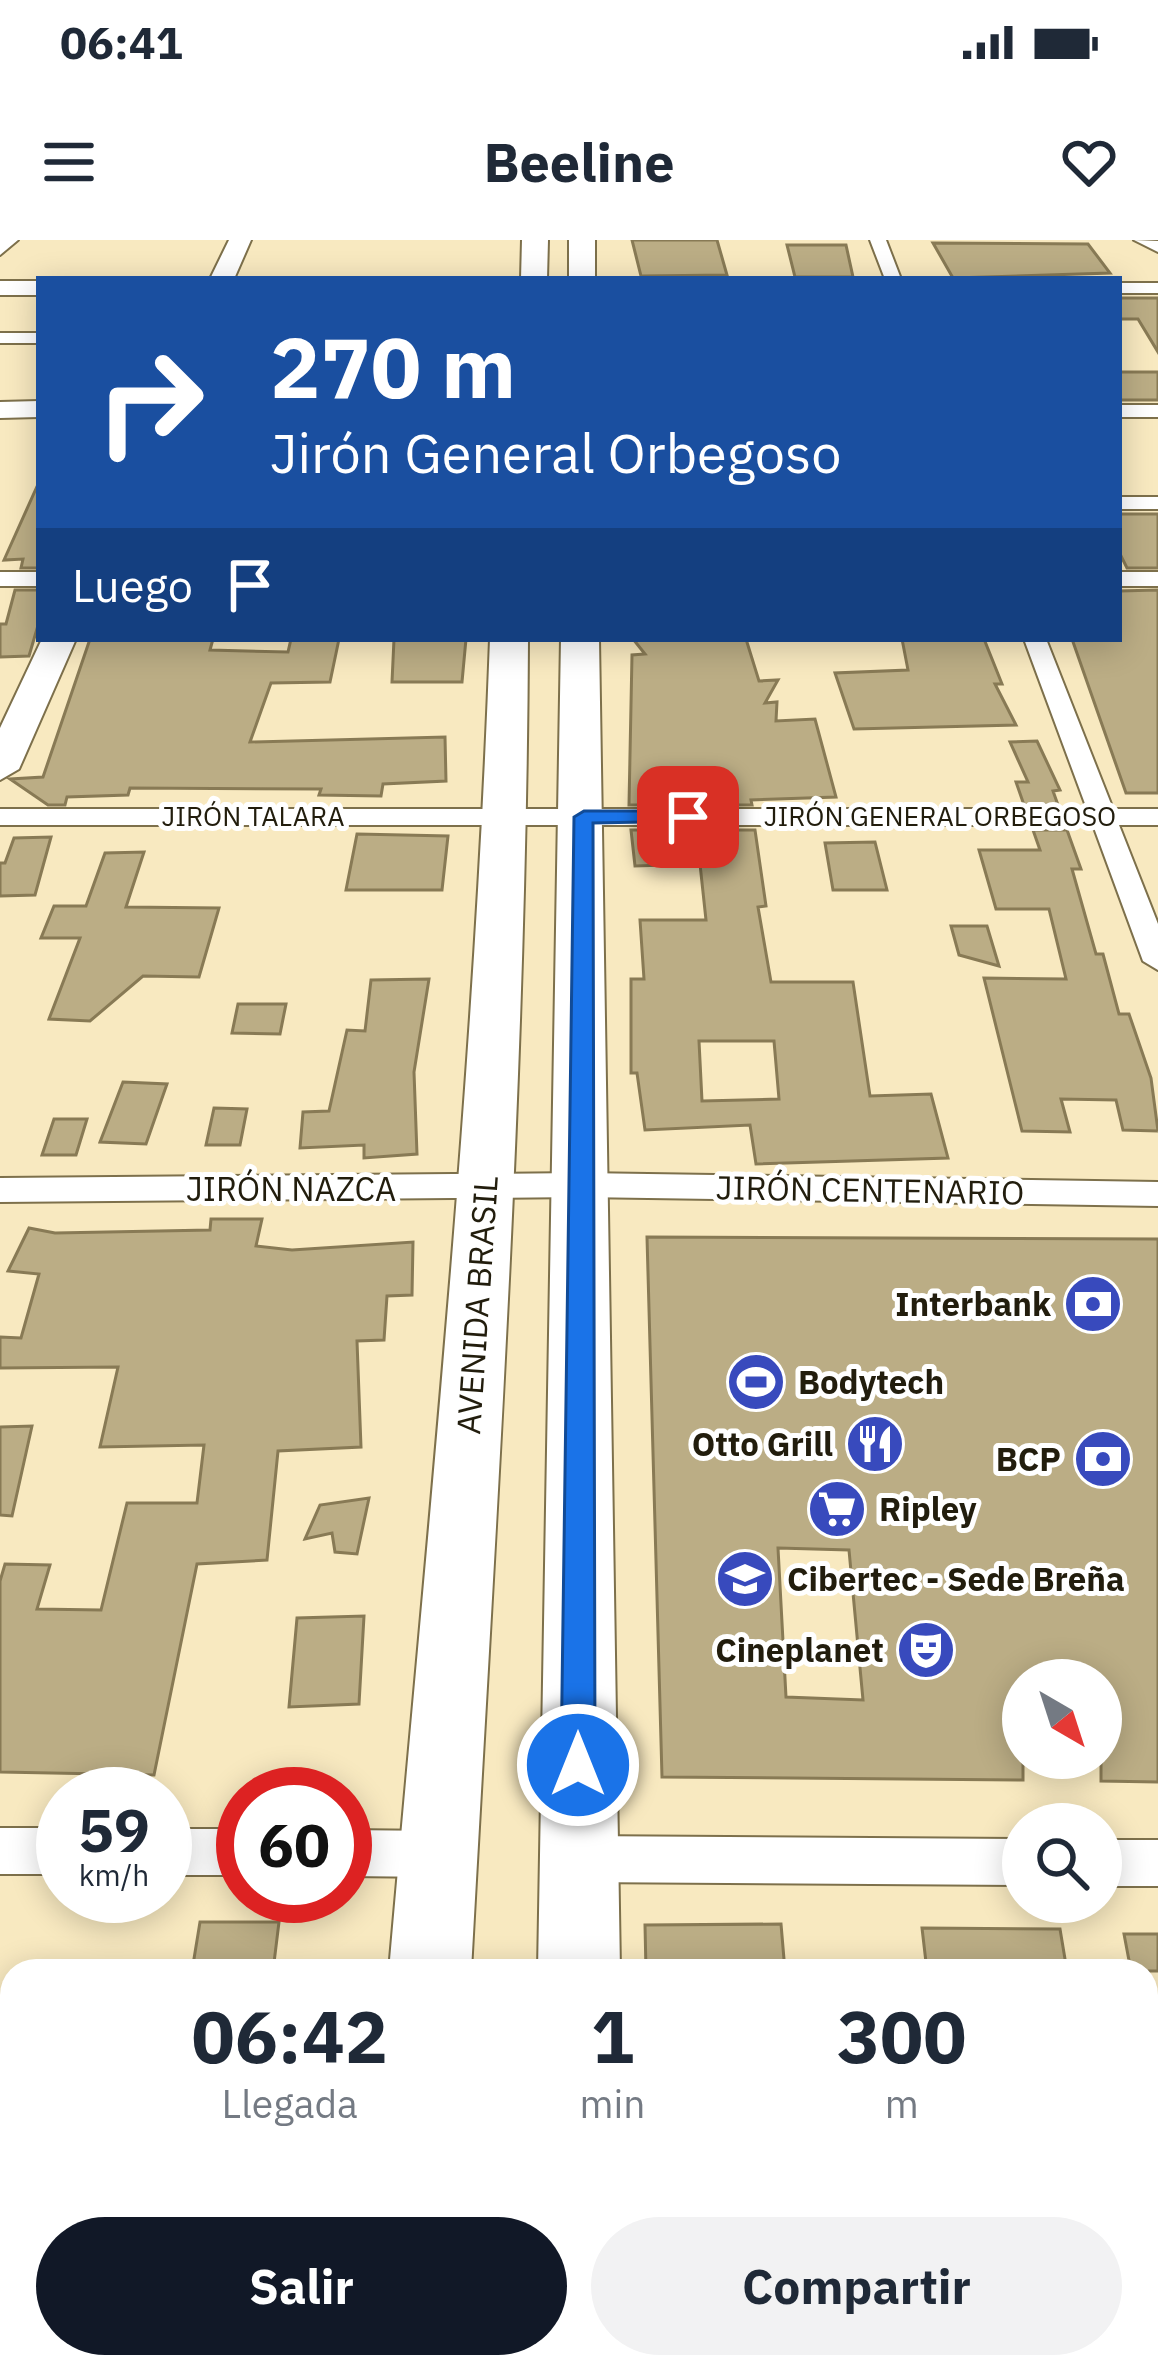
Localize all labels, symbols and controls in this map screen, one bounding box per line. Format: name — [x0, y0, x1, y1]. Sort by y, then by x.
text: 06:41 — [60, 13, 183, 71]
text: Beeline — [483, 127, 675, 197]
icon: menu — [36, 129, 102, 195]
icon: heart — [1056, 129, 1122, 195]
text: 270 m — [270, 312, 516, 421]
icon: right — [72, 324, 228, 480]
text: Jirón General Orbegoso — [270, 418, 842, 488]
icon: arrive — [217, 552, 283, 618]
text: Luego — [72, 556, 193, 614]
pin — [637, 766, 739, 868]
icon: arrive — [655, 784, 721, 850]
street label: JIRÓN TALARA — [161, 798, 345, 833]
street label: JIRÓN GENERAL ORBEGOSO — [764, 798, 1116, 833]
street label: JIRÓN CENTENARIO — [715, 1165, 1025, 1214]
street label: JIRÓN NAZCA — [186, 1167, 396, 1210]
street label: AVENIDA BRASIL — [446, 1174, 507, 1436]
bank icon: Interbank — [1062, 1273, 1124, 1335]
place label: Interbank — [895, 1282, 1052, 1325]
sports icon: Bodytech — [725, 1351, 787, 1413]
place label: Bodytech — [798, 1360, 944, 1403]
restaurant icon: Otto Grill — [844, 1413, 906, 1475]
place label: Otto Grill — [692, 1422, 833, 1465]
bank icon: BCP — [1072, 1428, 1134, 1490]
place label: BCP — [996, 1437, 1061, 1480]
supermarket icon: Ripley — [806, 1478, 868, 1540]
place label: Ripley — [879, 1487, 977, 1530]
school or university icon: Cibertec - Sede Breña — [714, 1548, 776, 1610]
place label: Cibertec - Sede Breña — [787, 1557, 1125, 1600]
theatre icon: Cineplanet — [895, 1619, 957, 1681]
place label: Cineplanet — [715, 1628, 884, 1671]
north arrow — [1002, 1659, 1122, 1779]
map controls — [1002, 1659, 1122, 1923]
position arrow — [515, 1702, 641, 1828]
speed limit sign: 60 — [216, 1767, 372, 1923]
text: 59 — [78, 1790, 150, 1869]
button: search — [1002, 1803, 1122, 1923]
text: km/h — [79, 1855, 149, 1894]
text: 06:42 — [191, 1989, 388, 2083]
text: 1 — [591, 1989, 634, 2083]
text: 300 — [837, 1989, 967, 2083]
text: Llegada — [222, 2078, 358, 2129]
text: min — [580, 2078, 645, 2129]
text: m — [885, 2078, 919, 2129]
button: Salir — [36, 2217, 567, 2355]
button: Compartir — [591, 2217, 1122, 2355]

